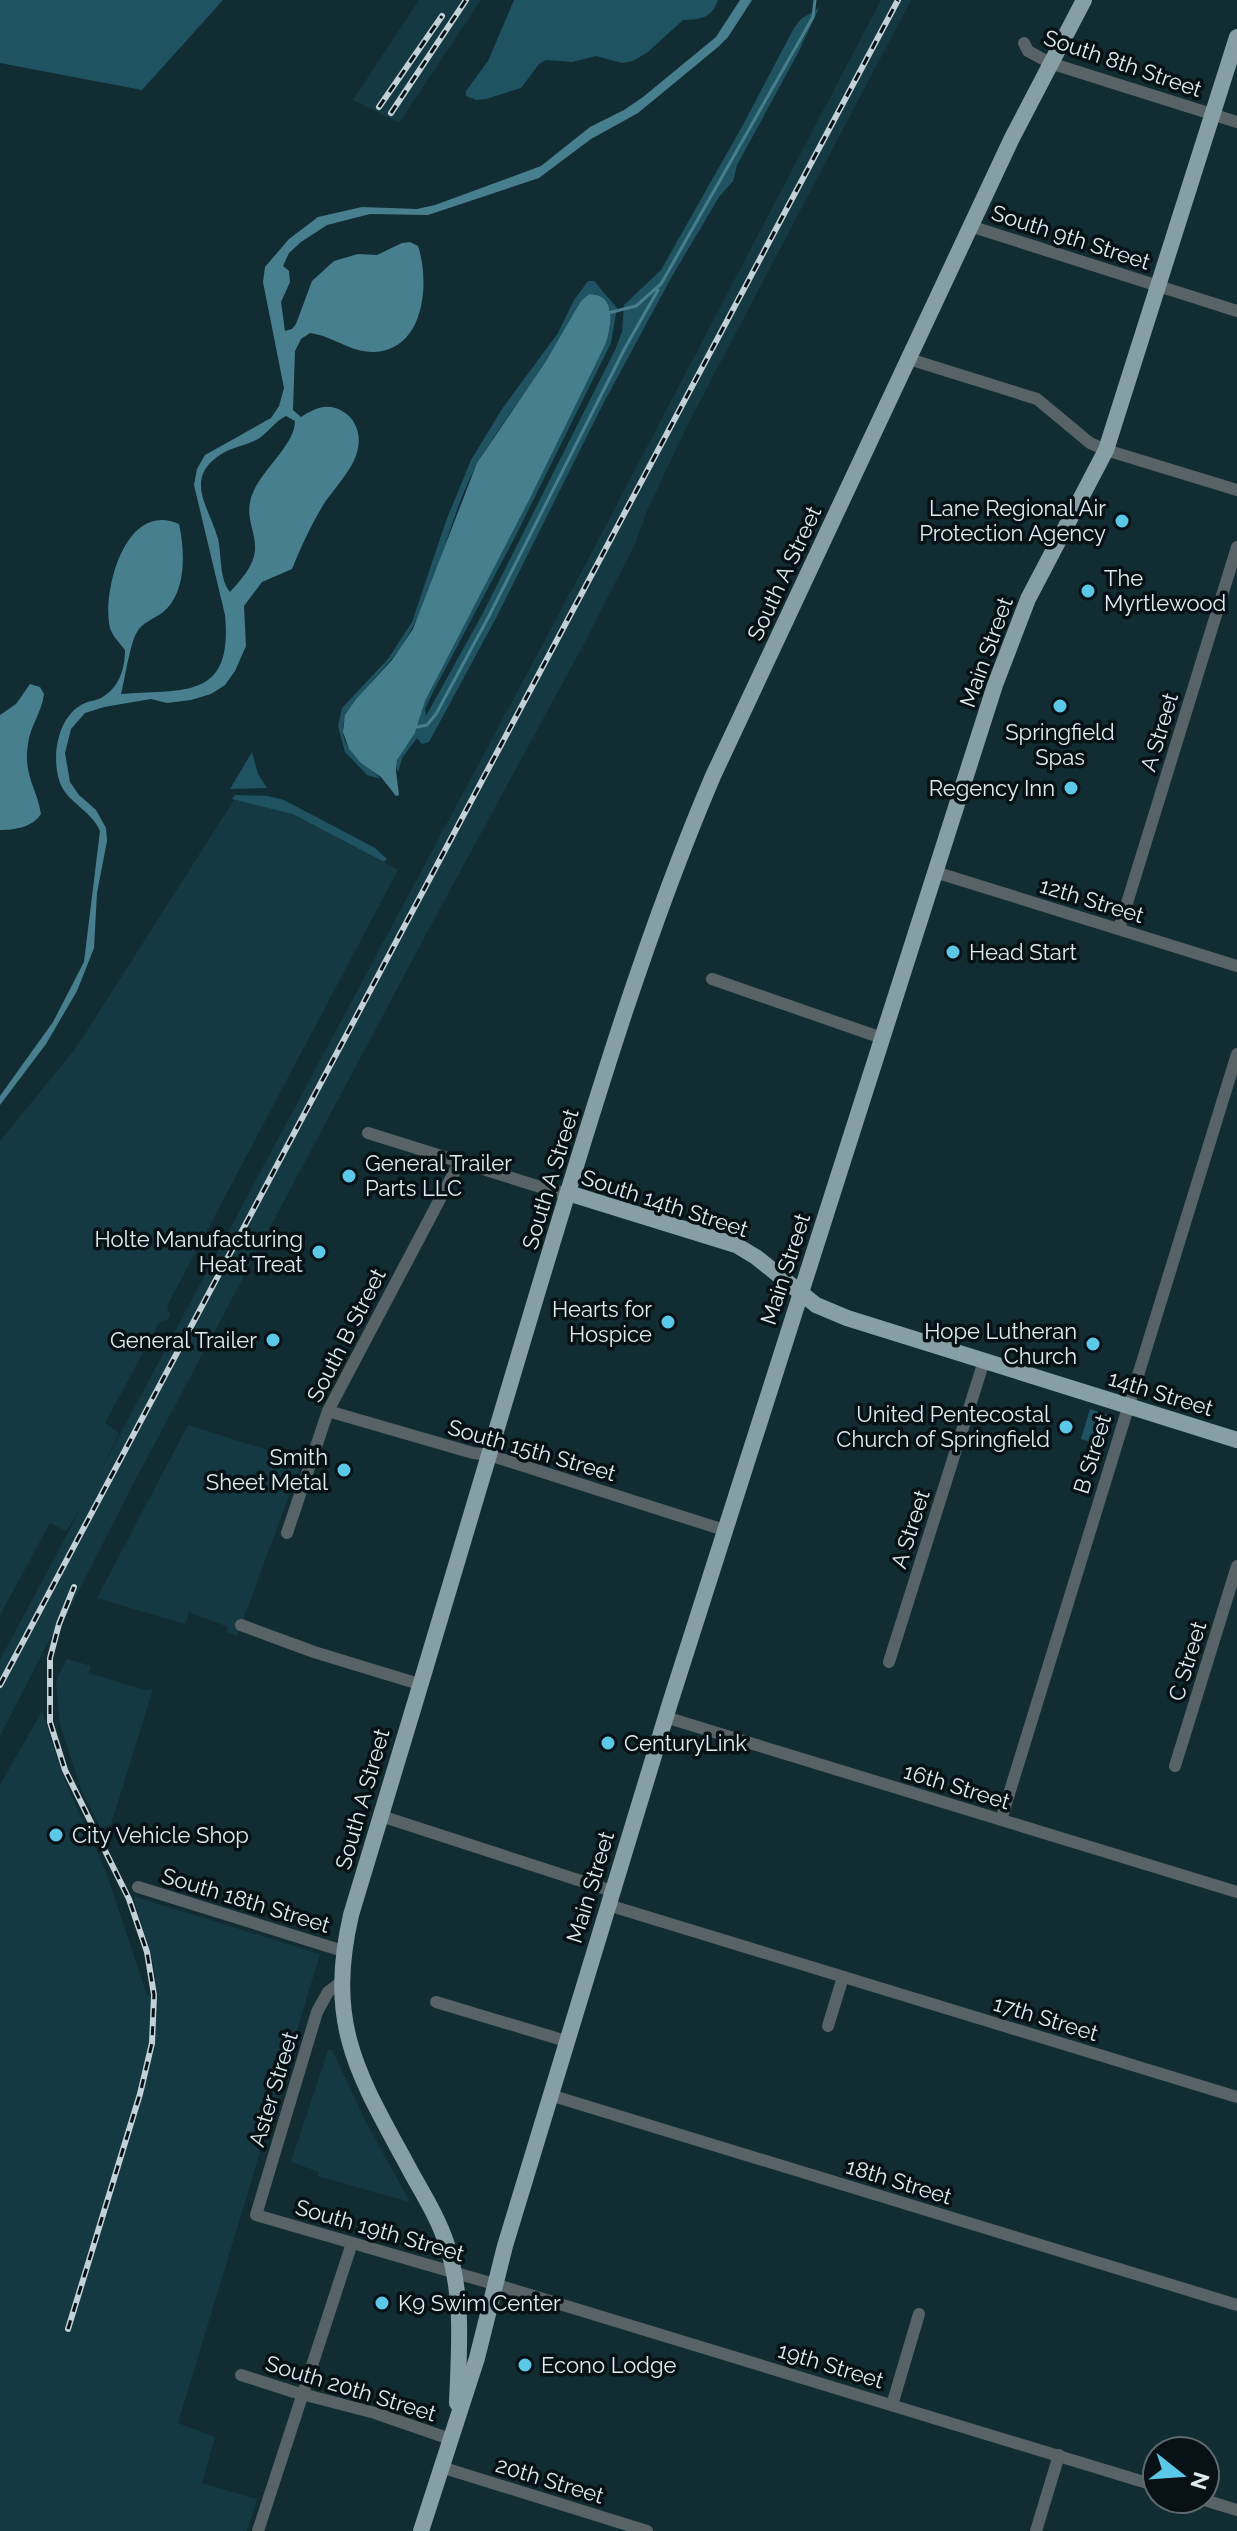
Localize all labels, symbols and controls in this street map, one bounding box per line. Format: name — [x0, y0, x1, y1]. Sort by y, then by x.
street label: South 8th Street — [1041, 24, 1206, 102]
street label: South 9th Street — [989, 199, 1154, 275]
place label: Lane Regional Air Protection Agency — [919, 495, 1106, 546]
street label: South A Street — [741, 501, 827, 644]
marker: Lane Regional Air Protection Agency — [1113, 512, 1131, 530]
place label: The Myrtlewood — [1104, 565, 1226, 616]
marker: The Myrtlewood — [1079, 582, 1097, 600]
street label: Main Street — [954, 593, 1018, 711]
street label: A Street — [1135, 689, 1183, 774]
marker: Springfield Spas — [1051, 697, 1069, 715]
place label: Springfield Spas — [1005, 719, 1115, 770]
place label: Regency Inn — [929, 775, 1055, 801]
marker: Regency Inn — [1062, 779, 1080, 797]
street label: 12th Street — [1037, 872, 1148, 928]
place label: Head Start — [969, 939, 1077, 965]
marker: Head Start — [944, 943, 962, 961]
street label: South A Street — [516, 1105, 584, 1252]
place label: General Trailer Parts LLC — [365, 1150, 512, 1201]
street label: South 14th Street — [578, 1164, 752, 1242]
marker: General Trailer Parts LLC — [340, 1167, 358, 1185]
street label: Main Street — [755, 1210, 815, 1328]
place label: Holte Manufacturing Heat Treat — [94, 1226, 304, 1277]
marker: Holte Manufacturing Heat Treat — [310, 1243, 328, 1261]
street label: South B Street — [301, 1263, 391, 1406]
place label: Hearts for Hospice — [552, 1296, 652, 1347]
marker: Hearts for Hospice — [659, 1313, 677, 1331]
place label: Hope Lutheran Church — [924, 1318, 1077, 1369]
place label: General Trailer — [110, 1327, 257, 1353]
marker: General Trailer — [264, 1331, 282, 1349]
marker: Hope Lutheran Church — [1084, 1335, 1102, 1353]
street label: 14th Street — [1105, 1365, 1217, 1421]
place label: United Pentecostal Church of Springfield — [836, 1401, 1050, 1452]
street label: B Street — [1068, 1411, 1116, 1497]
street label: South 15th Street — [445, 1414, 620, 1487]
marker: United Pentecostal Church of Springfield — [1057, 1418, 1075, 1436]
place label: Smith Sheet Metal — [206, 1444, 328, 1495]
marker: Smith Sheet Metal — [335, 1461, 353, 1479]
street label: A Street — [885, 1486, 935, 1571]
street label: C Street — [1163, 1618, 1212, 1704]
street label: South A Street — [329, 1725, 395, 1872]
place label: CenturyLink — [624, 1730, 747, 1756]
marker: CenturyLink — [599, 1734, 617, 1752]
street label: 16th Street — [901, 1758, 1014, 1815]
place label: City Vehicle Shop — [72, 1822, 249, 1848]
marker: City Vehicle Shop — [47, 1826, 65, 1844]
street label: Main Street — [561, 1827, 619, 1946]
street label: South 18th Street — [159, 1862, 334, 1938]
street label: 17th Street — [991, 1990, 1102, 2046]
street label: Aster Street — [243, 2028, 303, 2150]
street label: 18th Street — [843, 2153, 956, 2210]
street label: South 19th Street — [293, 2193, 468, 2267]
place label: K9 Swim Center — [398, 2290, 561, 2316]
marker: K9 Swim Center — [373, 2294, 391, 2312]
street label: 19th Street — [775, 2337, 888, 2394]
street label: South 20th Street — [263, 2350, 440, 2426]
place label: Econo Lodge — [541, 2352, 677, 2378]
marker: Econo Lodge — [516, 2356, 534, 2374]
north arrow — [1141, 2435, 1221, 2515]
street label: 20th Street — [493, 2451, 608, 2509]
text: N — [1185, 2469, 1215, 2493]

